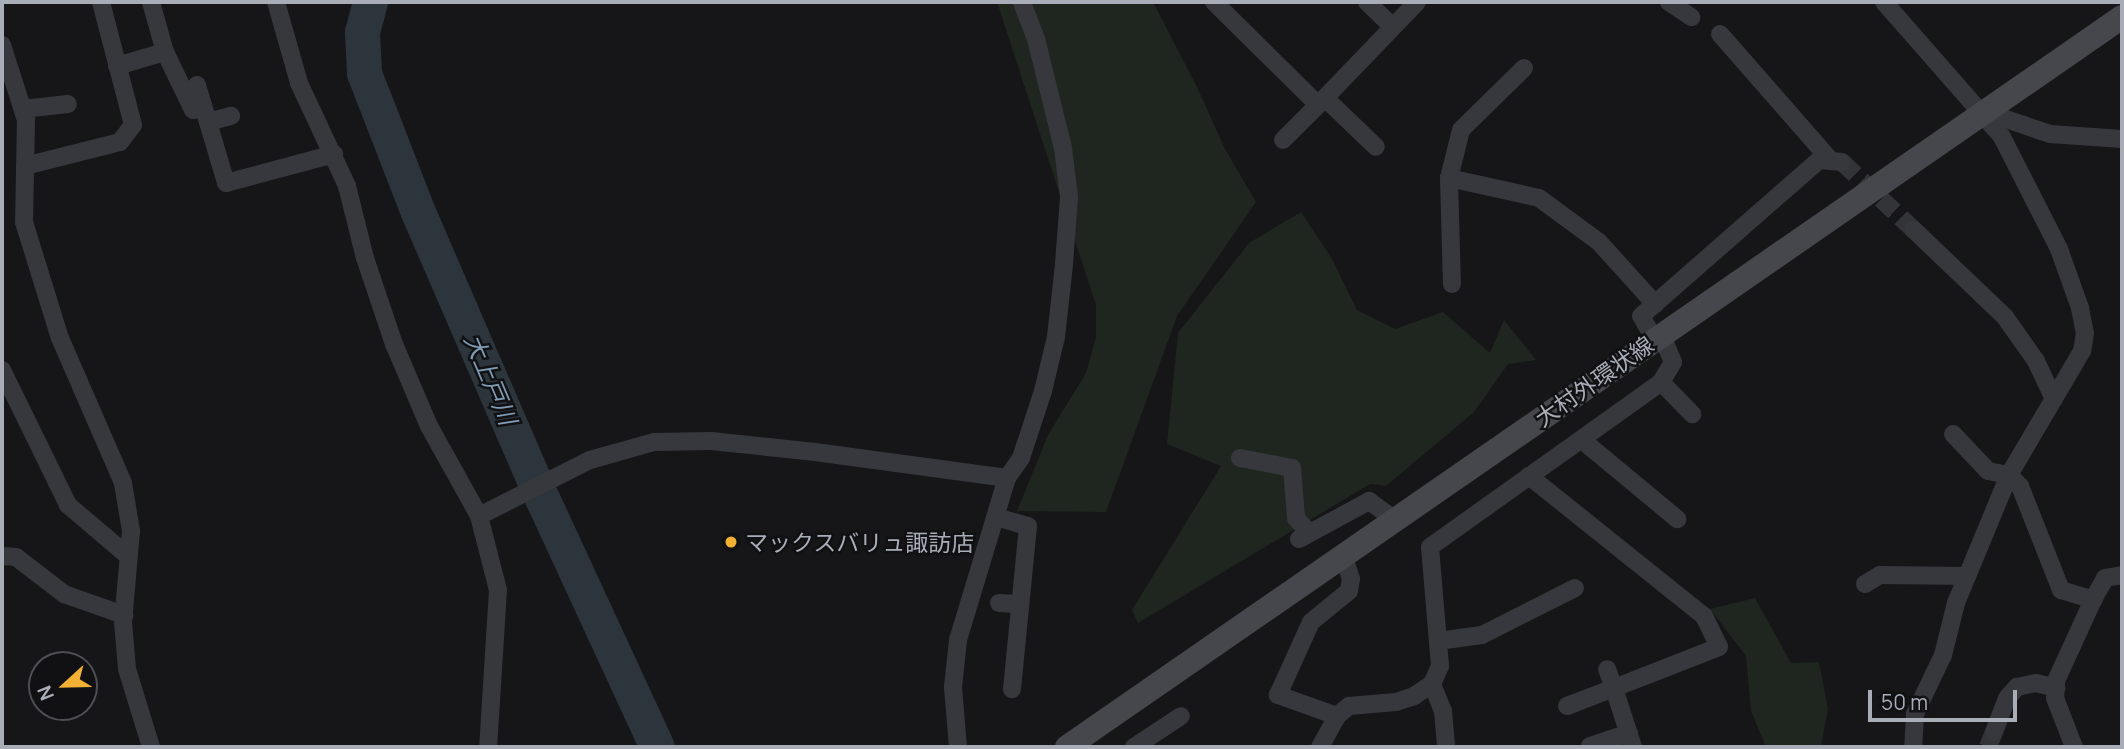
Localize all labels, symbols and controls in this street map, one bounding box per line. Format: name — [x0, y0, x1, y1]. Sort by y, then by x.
water label: 大上戸川 — [459, 329, 523, 429]
street label: 大村外環状線 — [1530, 330, 1658, 432]
place label: マックスバリュ諏訪店 — [745, 528, 975, 556]
marker: マックスバリュ諏訪店 — [723, 534, 739, 550]
north arrow — [28, 651, 98, 721]
scale bar — [1872, 676, 2021, 720]
text: N — [31, 682, 60, 704]
text: 50 m — [1881, 688, 1928, 716]

